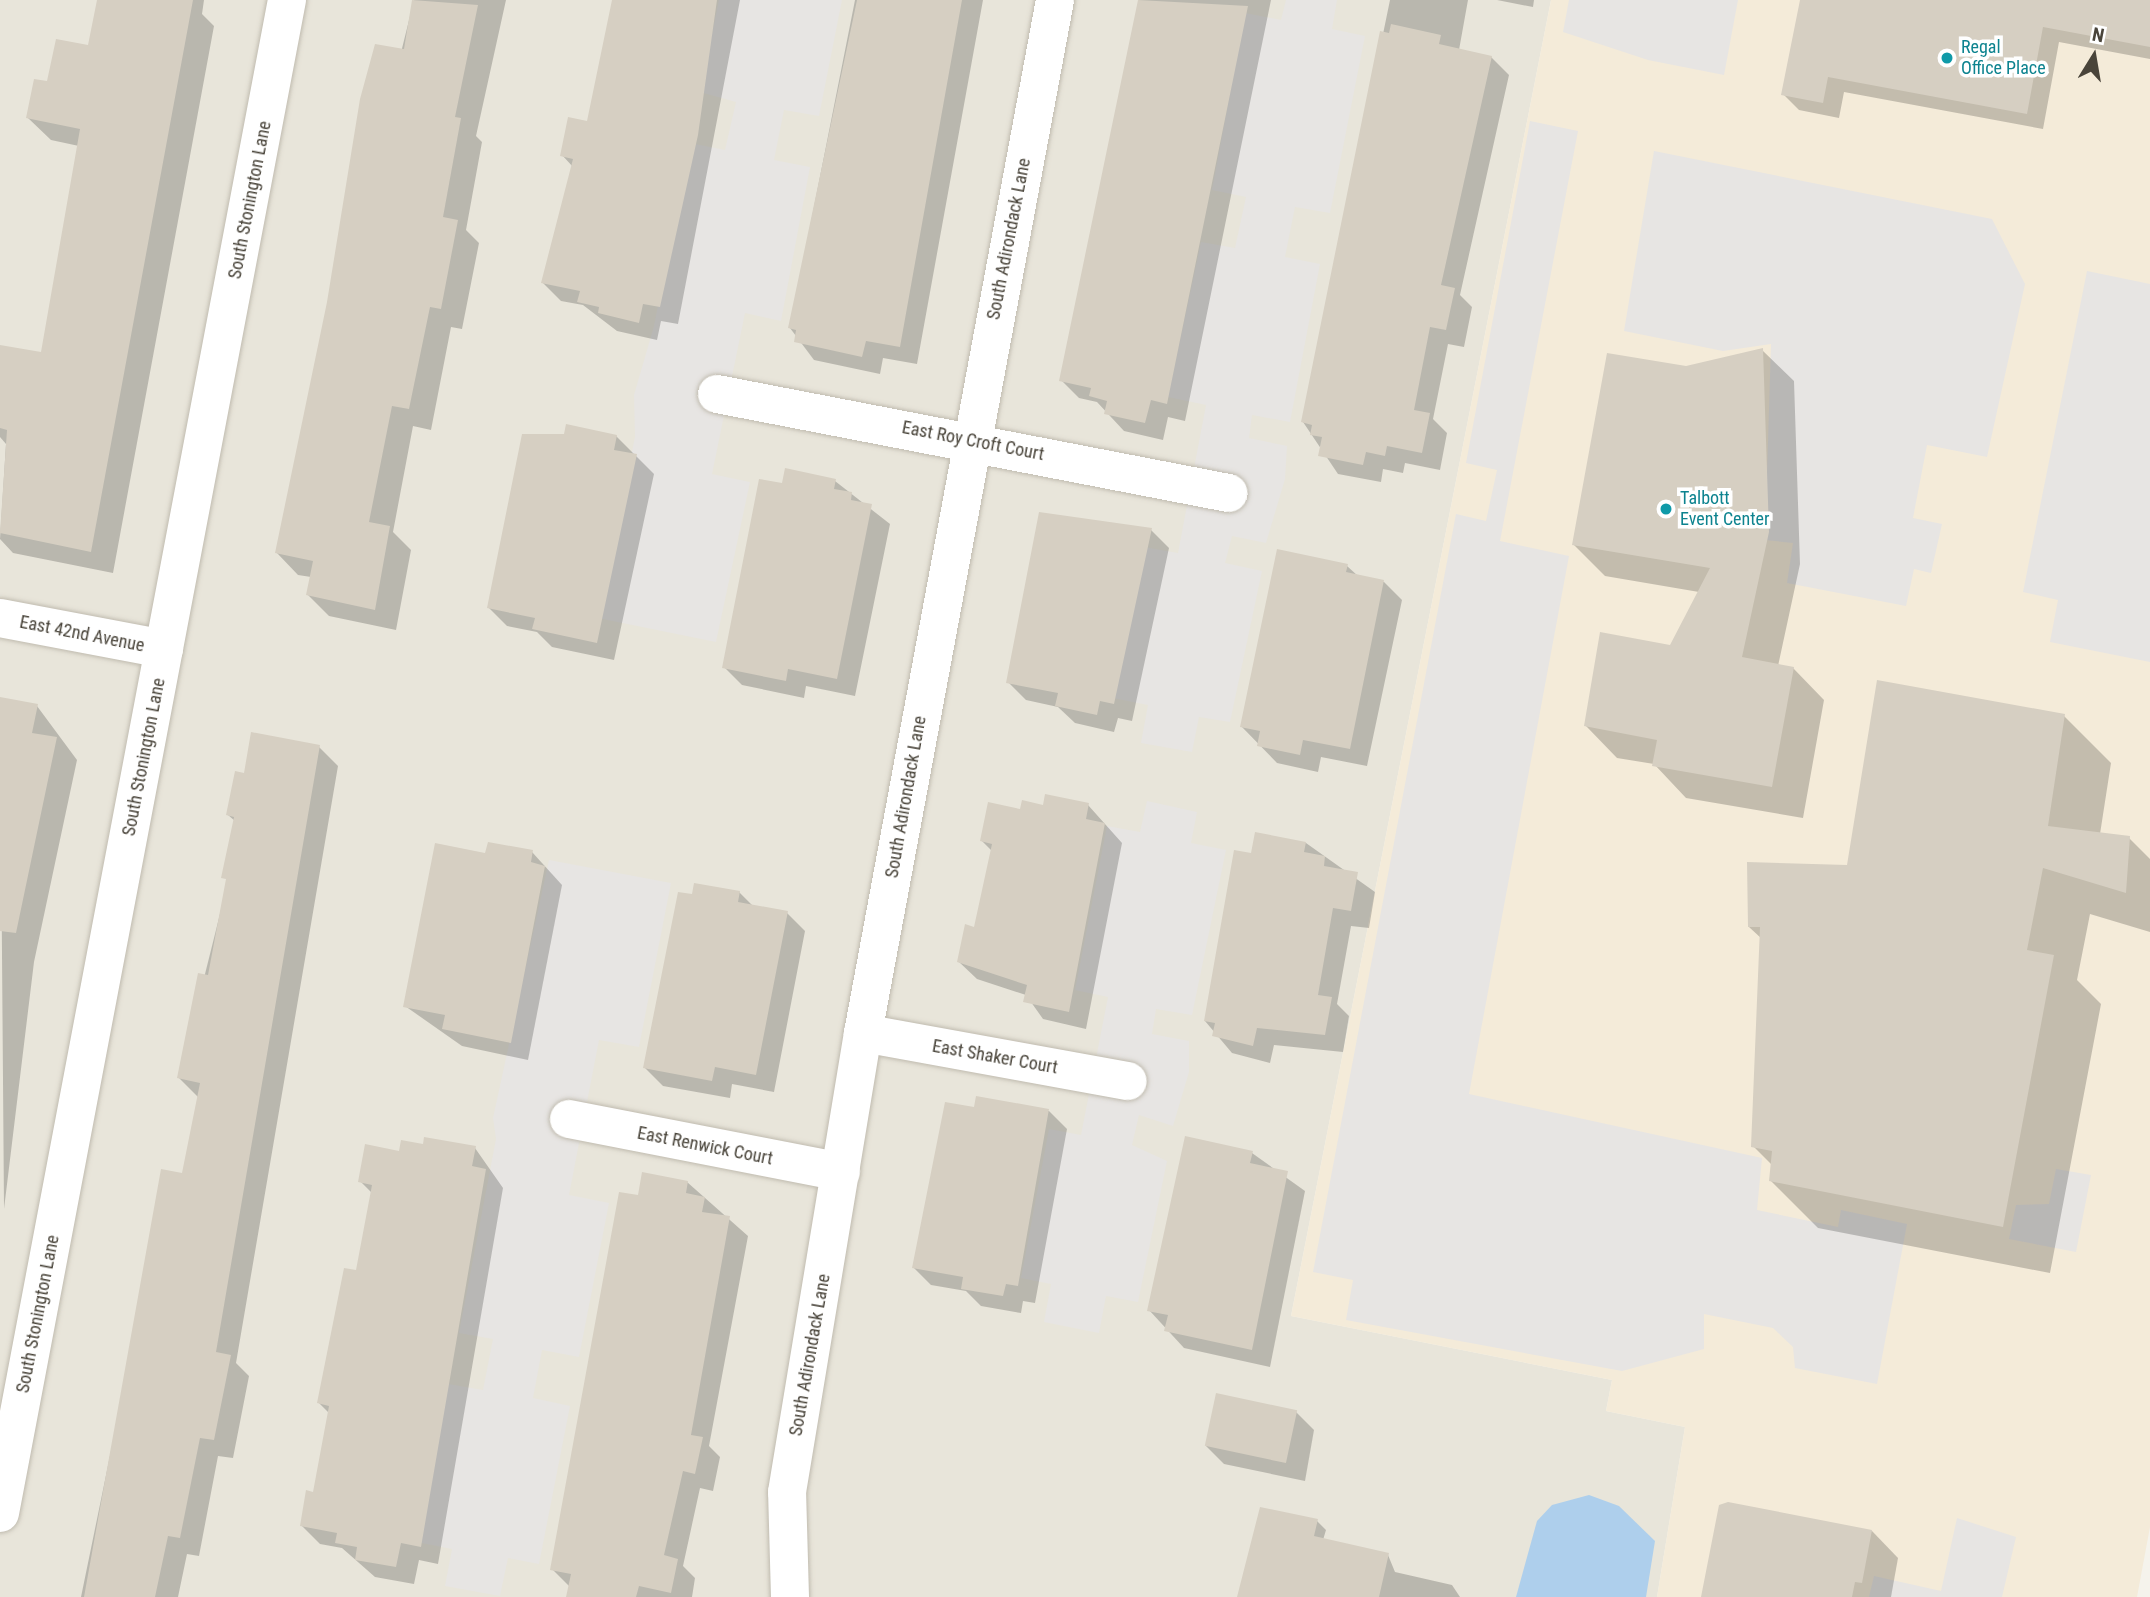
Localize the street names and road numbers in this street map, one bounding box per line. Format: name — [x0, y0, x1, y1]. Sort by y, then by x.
street label: South Stonington Lane — [224, 119, 276, 281]
street label: South Adirondack Lane — [983, 156, 1035, 322]
street label: East Roy Croft Court — [900, 417, 1046, 465]
street label: East 42nd Avenue — [18, 611, 146, 657]
street label: South Stonington Lane — [118, 676, 170, 838]
street label: South Adirondack Lane — [881, 714, 931, 880]
street label: East Shaker Court — [931, 1035, 1059, 1079]
street label: East Renwick Court — [635, 1122, 775, 1170]
street label: South Stonington Lane — [12, 1233, 64, 1395]
street label: South Adirondack Lane — [785, 1272, 835, 1438]

